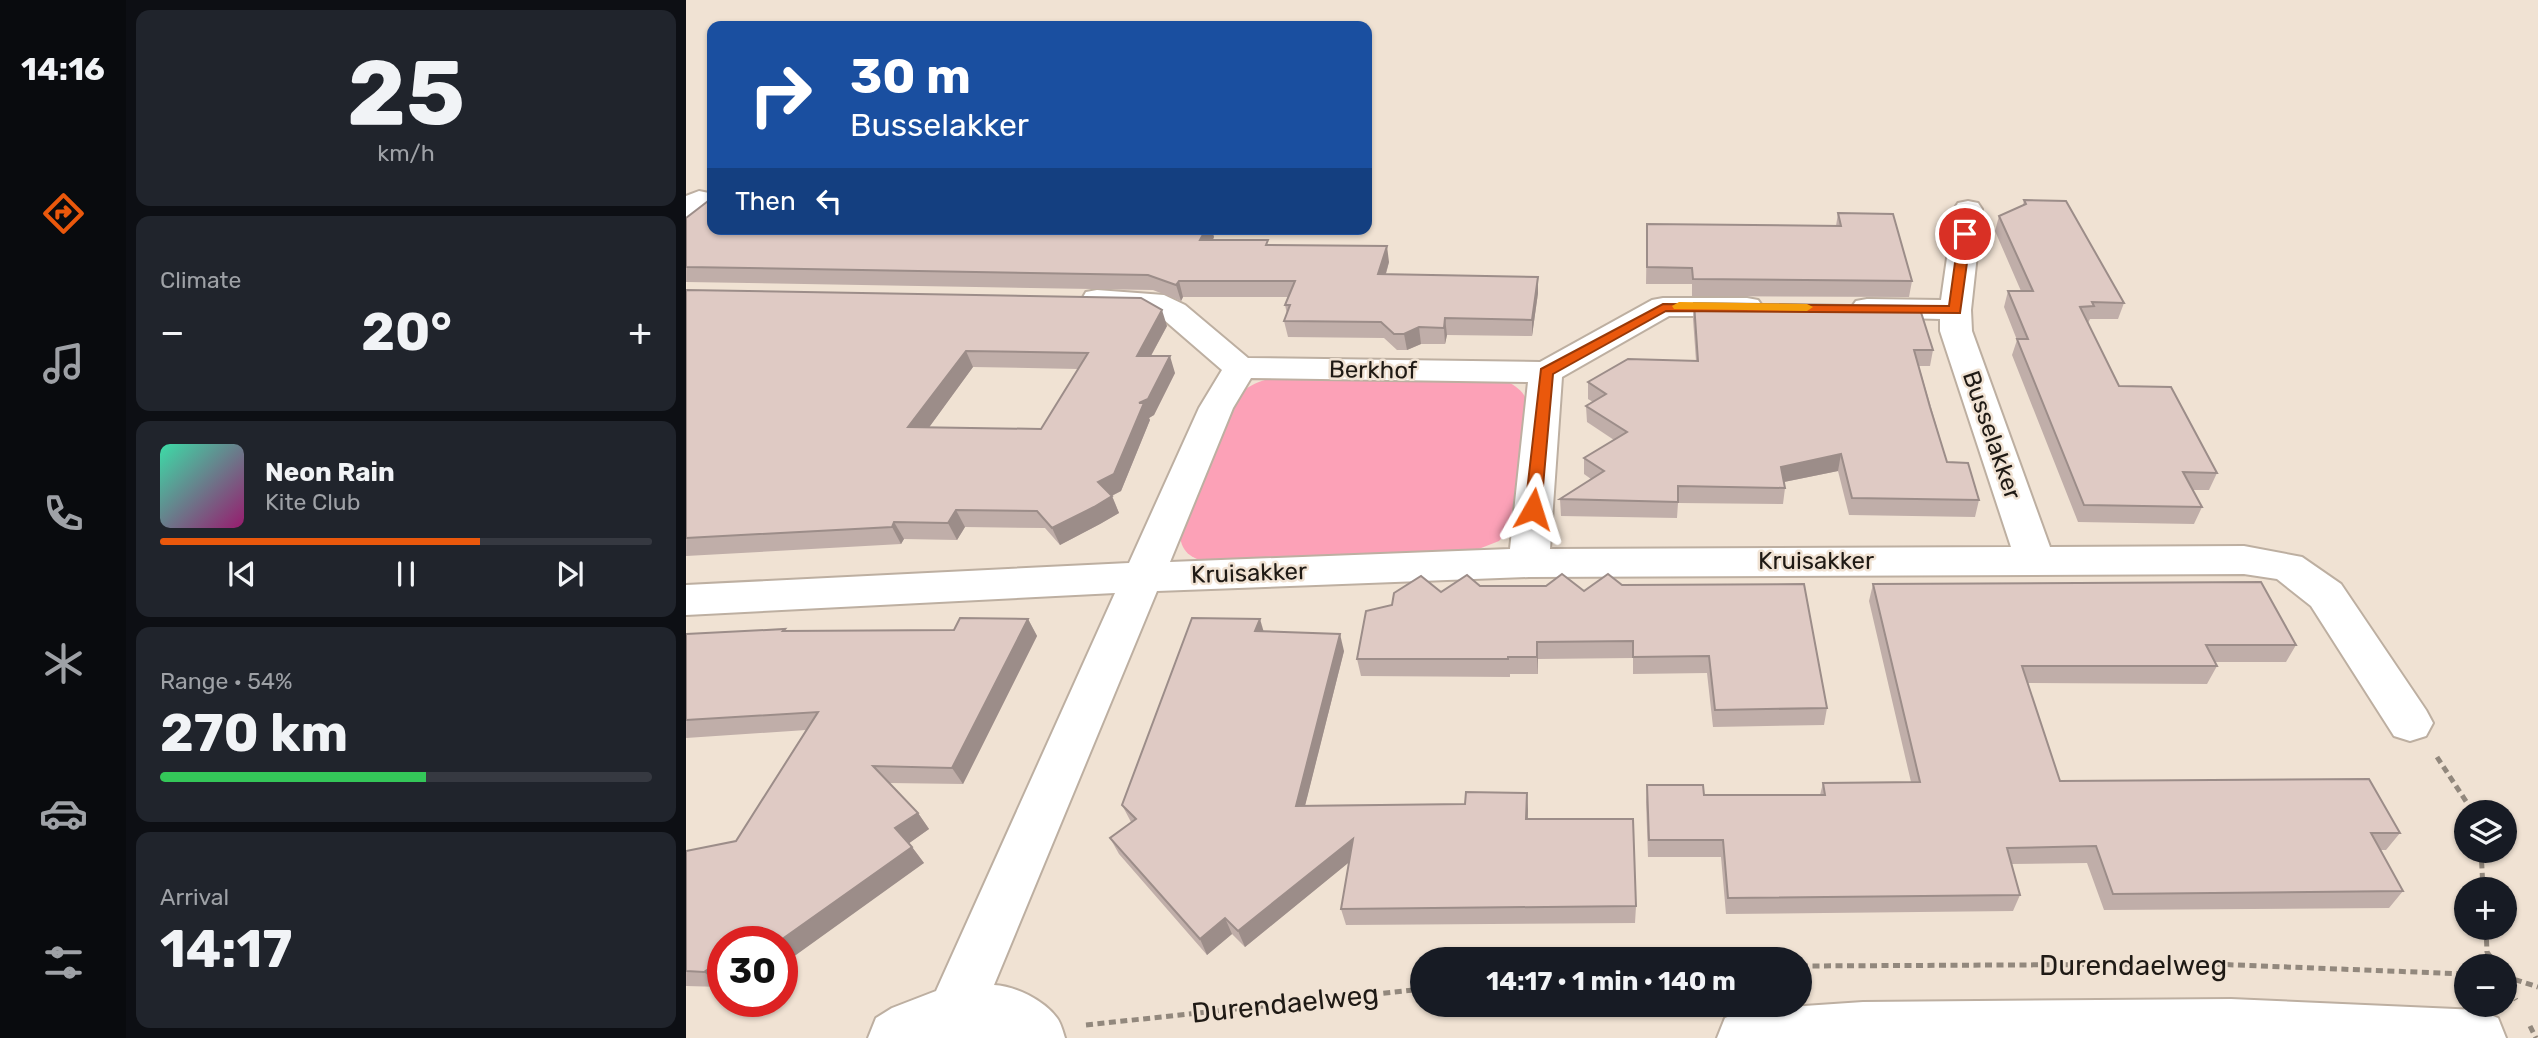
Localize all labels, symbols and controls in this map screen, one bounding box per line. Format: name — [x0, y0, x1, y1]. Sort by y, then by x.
text: 25 — [347, 39, 465, 147]
text: 30 m — [850, 47, 971, 105]
icon: right — [735, 49, 826, 140]
text: 14:16 — [21, 50, 105, 88]
text: Busselakker — [850, 106, 1029, 144]
text: km/h — [377, 139, 435, 167]
icon: left — [810, 182, 848, 220]
text: Then — [735, 186, 796, 217]
icon: directions — [39, 189, 88, 238]
pin — [1935, 204, 1995, 264]
icon: arrive — [1946, 215, 1984, 253]
text: Climate — [160, 266, 241, 294]
text: 20° — [361, 301, 452, 363]
text: − — [160, 309, 185, 355]
text: + — [628, 309, 652, 355]
icon: music — [39, 339, 88, 388]
street label: Berkhof — [1329, 355, 1418, 385]
street label: Busselakker — [1957, 367, 2027, 503]
text: Neon Rain — [265, 457, 395, 488]
position arrow — [1496, 472, 1570, 546]
text: Kite Club — [265, 488, 360, 516]
icon: phone — [39, 489, 88, 538]
street label: Kruisakker — [1758, 547, 1874, 575]
icon: previous — [223, 555, 261, 593]
icon: pause — [387, 555, 425, 593]
icon: next — [551, 555, 589, 593]
street label: Kruisakker — [1191, 557, 1307, 589]
icon: climate — [39, 639, 88, 688]
text: Range · 54% — [160, 667, 293, 695]
text: 270 km — [160, 702, 348, 764]
icon: car — [39, 789, 88, 838]
map controls — [2454, 800, 2517, 1017]
button: layers — [2454, 800, 2517, 863]
button: + — [2454, 877, 2517, 940]
text: Arrival — [160, 883, 229, 911]
text: 14:17 — [160, 918, 292, 980]
speed limit sign: 30 — [707, 926, 798, 1017]
icon: filters — [39, 938, 88, 987]
street label: Durendaelweg — [2039, 949, 2227, 982]
button: − — [2454, 954, 2517, 1017]
text: 14:17 · 1 min · 140 m — [1486, 966, 1736, 997]
street label: Durendaelweg — [1190, 977, 1380, 1030]

